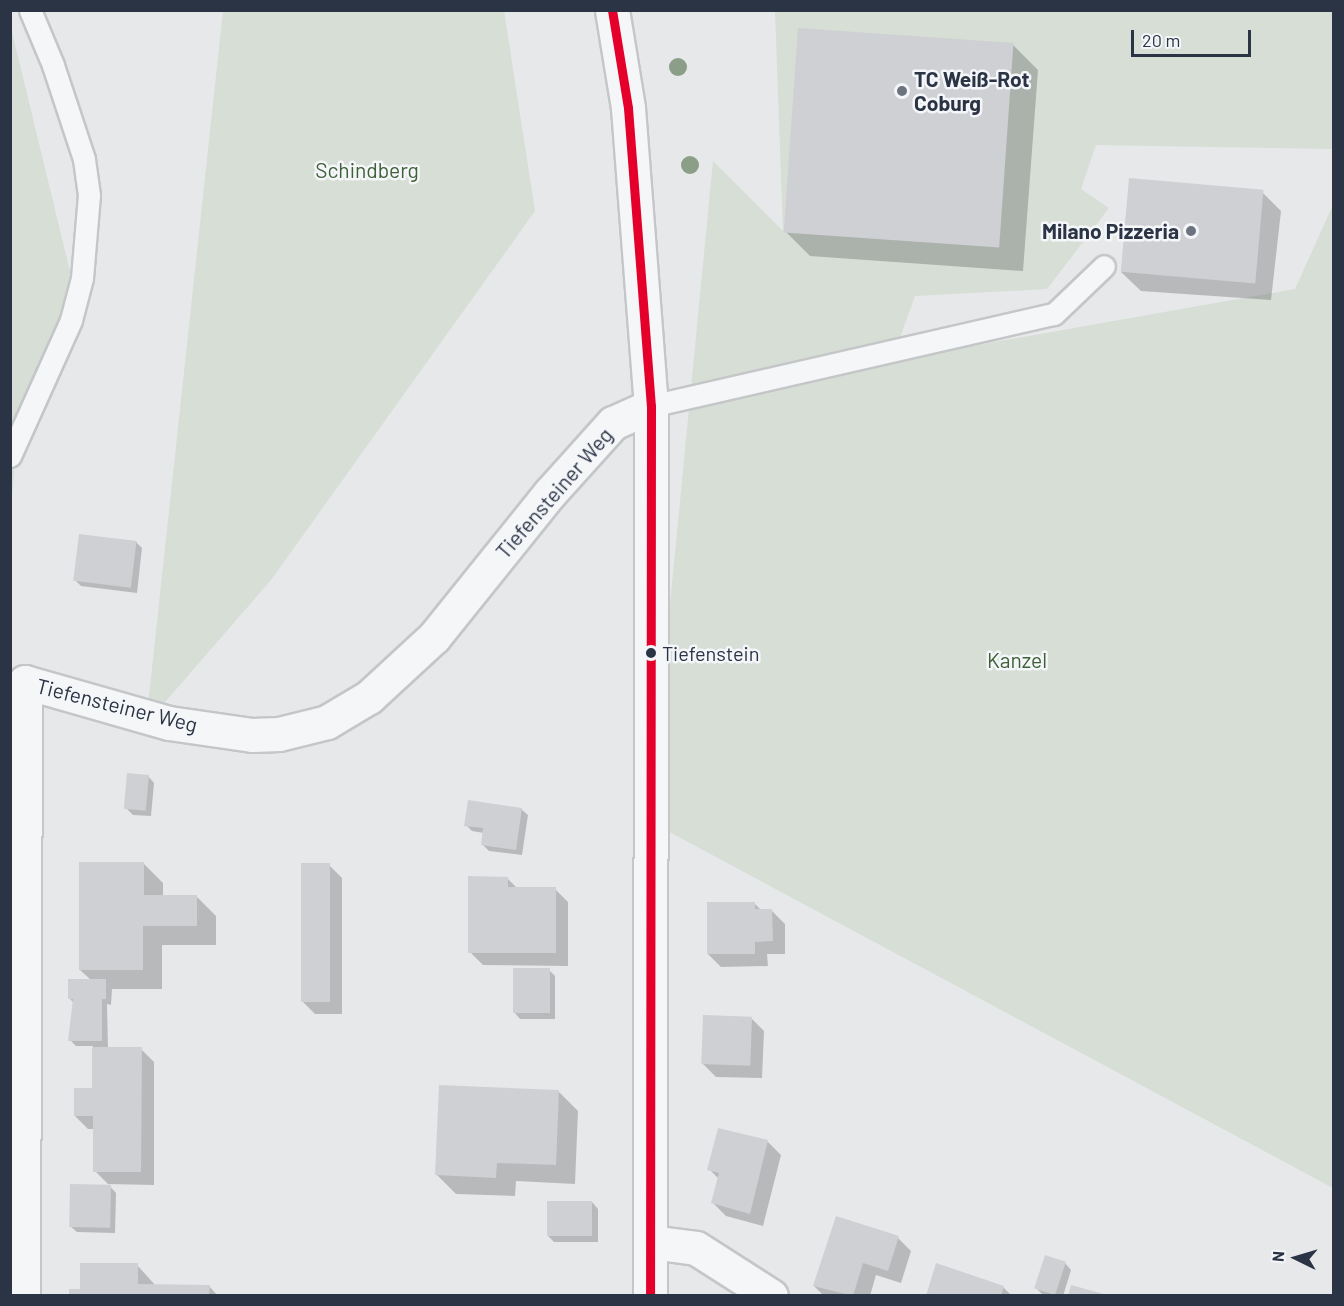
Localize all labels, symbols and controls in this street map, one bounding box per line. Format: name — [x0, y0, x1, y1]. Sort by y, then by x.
scale bar — [1134, 18, 1254, 56]
text: 20 m — [1142, 29, 1180, 51]
place label: TC Weiß-Rot Coburg — [914, 66, 1029, 116]
marker: TC Weiß-Rot Coburg — [895, 84, 909, 98]
park label: Schindberg — [315, 157, 419, 183]
place label: Milano Pizzeria — [1042, 218, 1179, 244]
marker: Milano Pizzeria — [1184, 224, 1198, 238]
street label: Tiefensteiner Weg — [490, 422, 618, 564]
place label: Tiefenstein — [662, 641, 759, 665]
marker: Tiefenstein — [645, 647, 657, 659]
park label: Kanzel — [987, 647, 1047, 673]
street label: Tiefensteiner Weg — [34, 673, 200, 737]
north arrow — [1266, 1228, 1326, 1288]
text: N — [1268, 1250, 1287, 1263]

